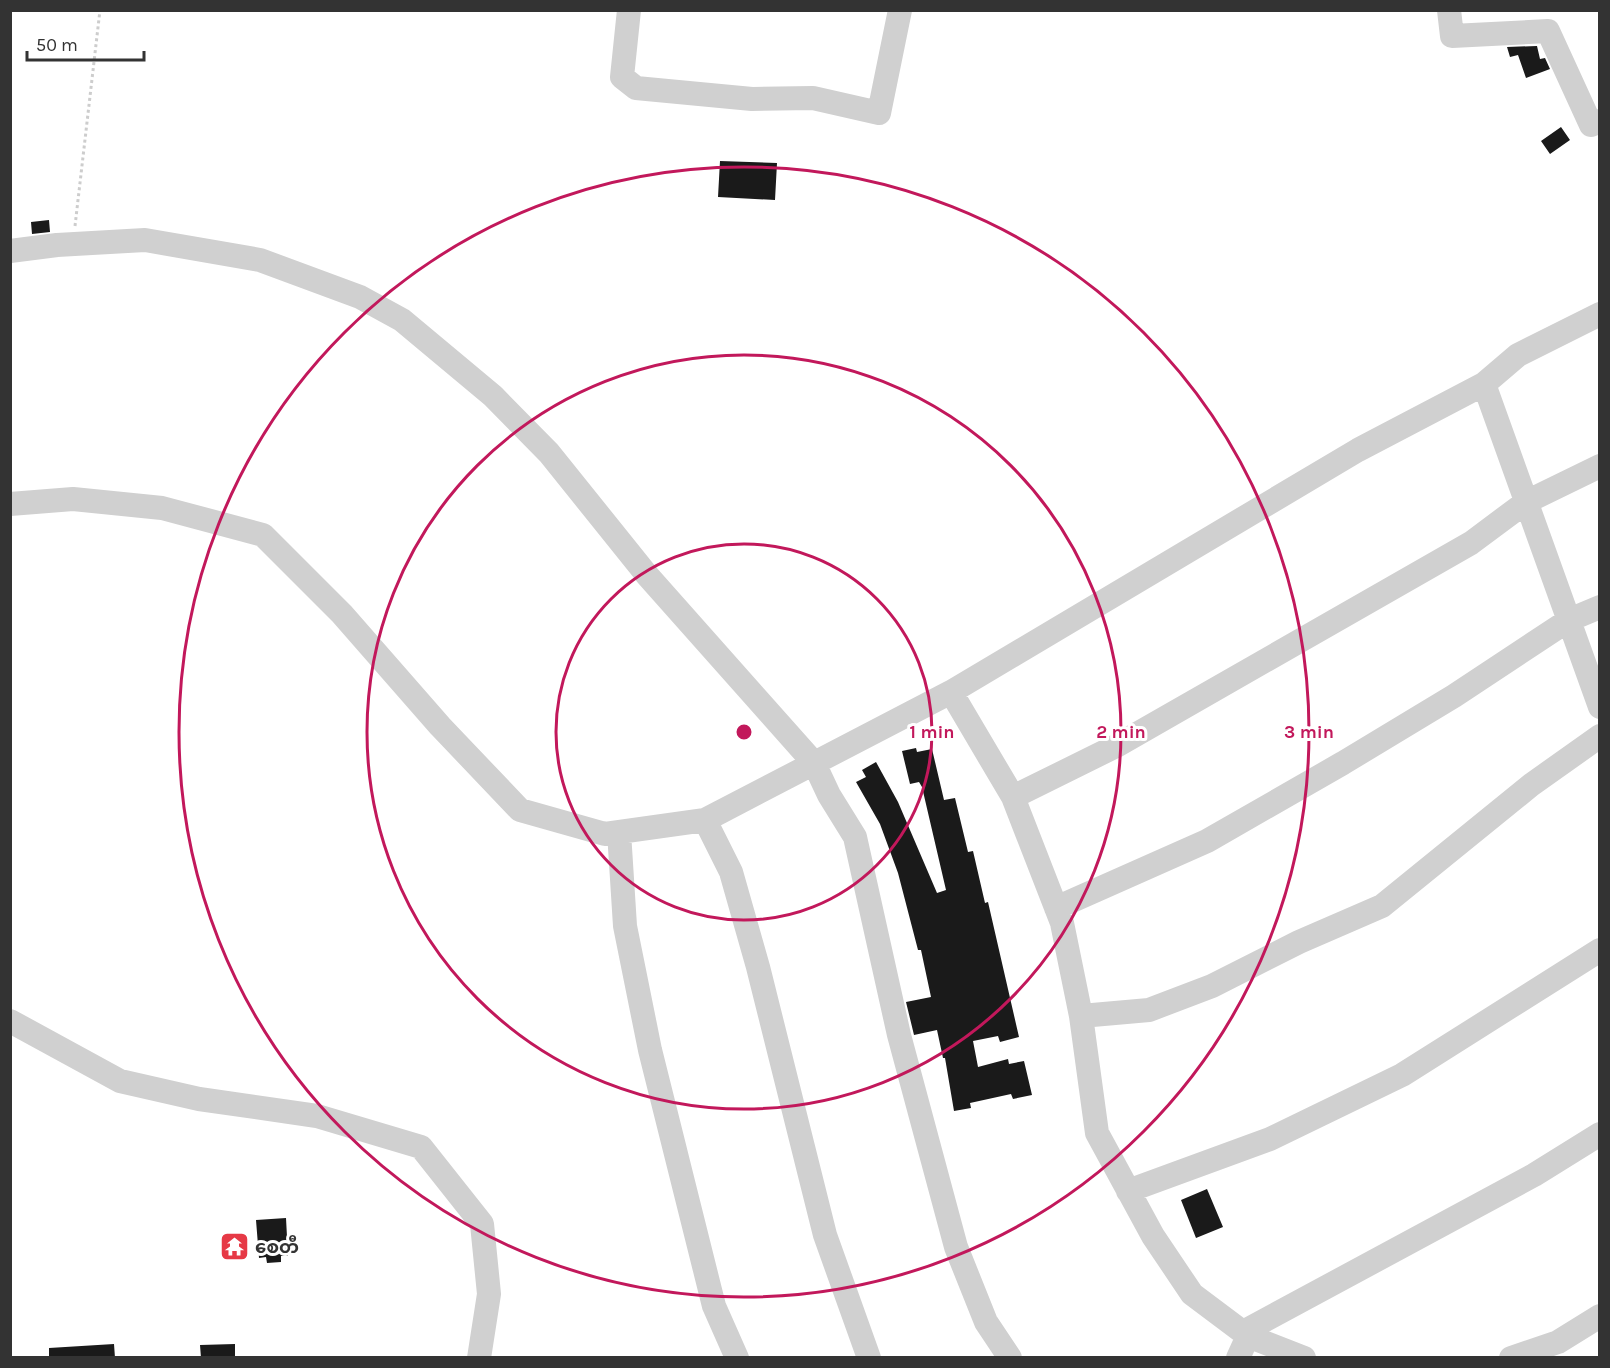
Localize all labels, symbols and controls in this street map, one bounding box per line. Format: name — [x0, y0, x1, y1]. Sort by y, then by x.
scale bar — [27, 24, 144, 62]
text: 50 m — [36, 34, 78, 56]
text: 1 min — [909, 721, 955, 743]
text: 2 min — [1096, 721, 1146, 743]
text: 3 min — [1284, 721, 1334, 743]
centre of rings — [734, 722, 754, 742]
temple icon: စေတီ — [218, 1231, 250, 1263]
place label: စေတီ — [255, 1235, 299, 1258]

